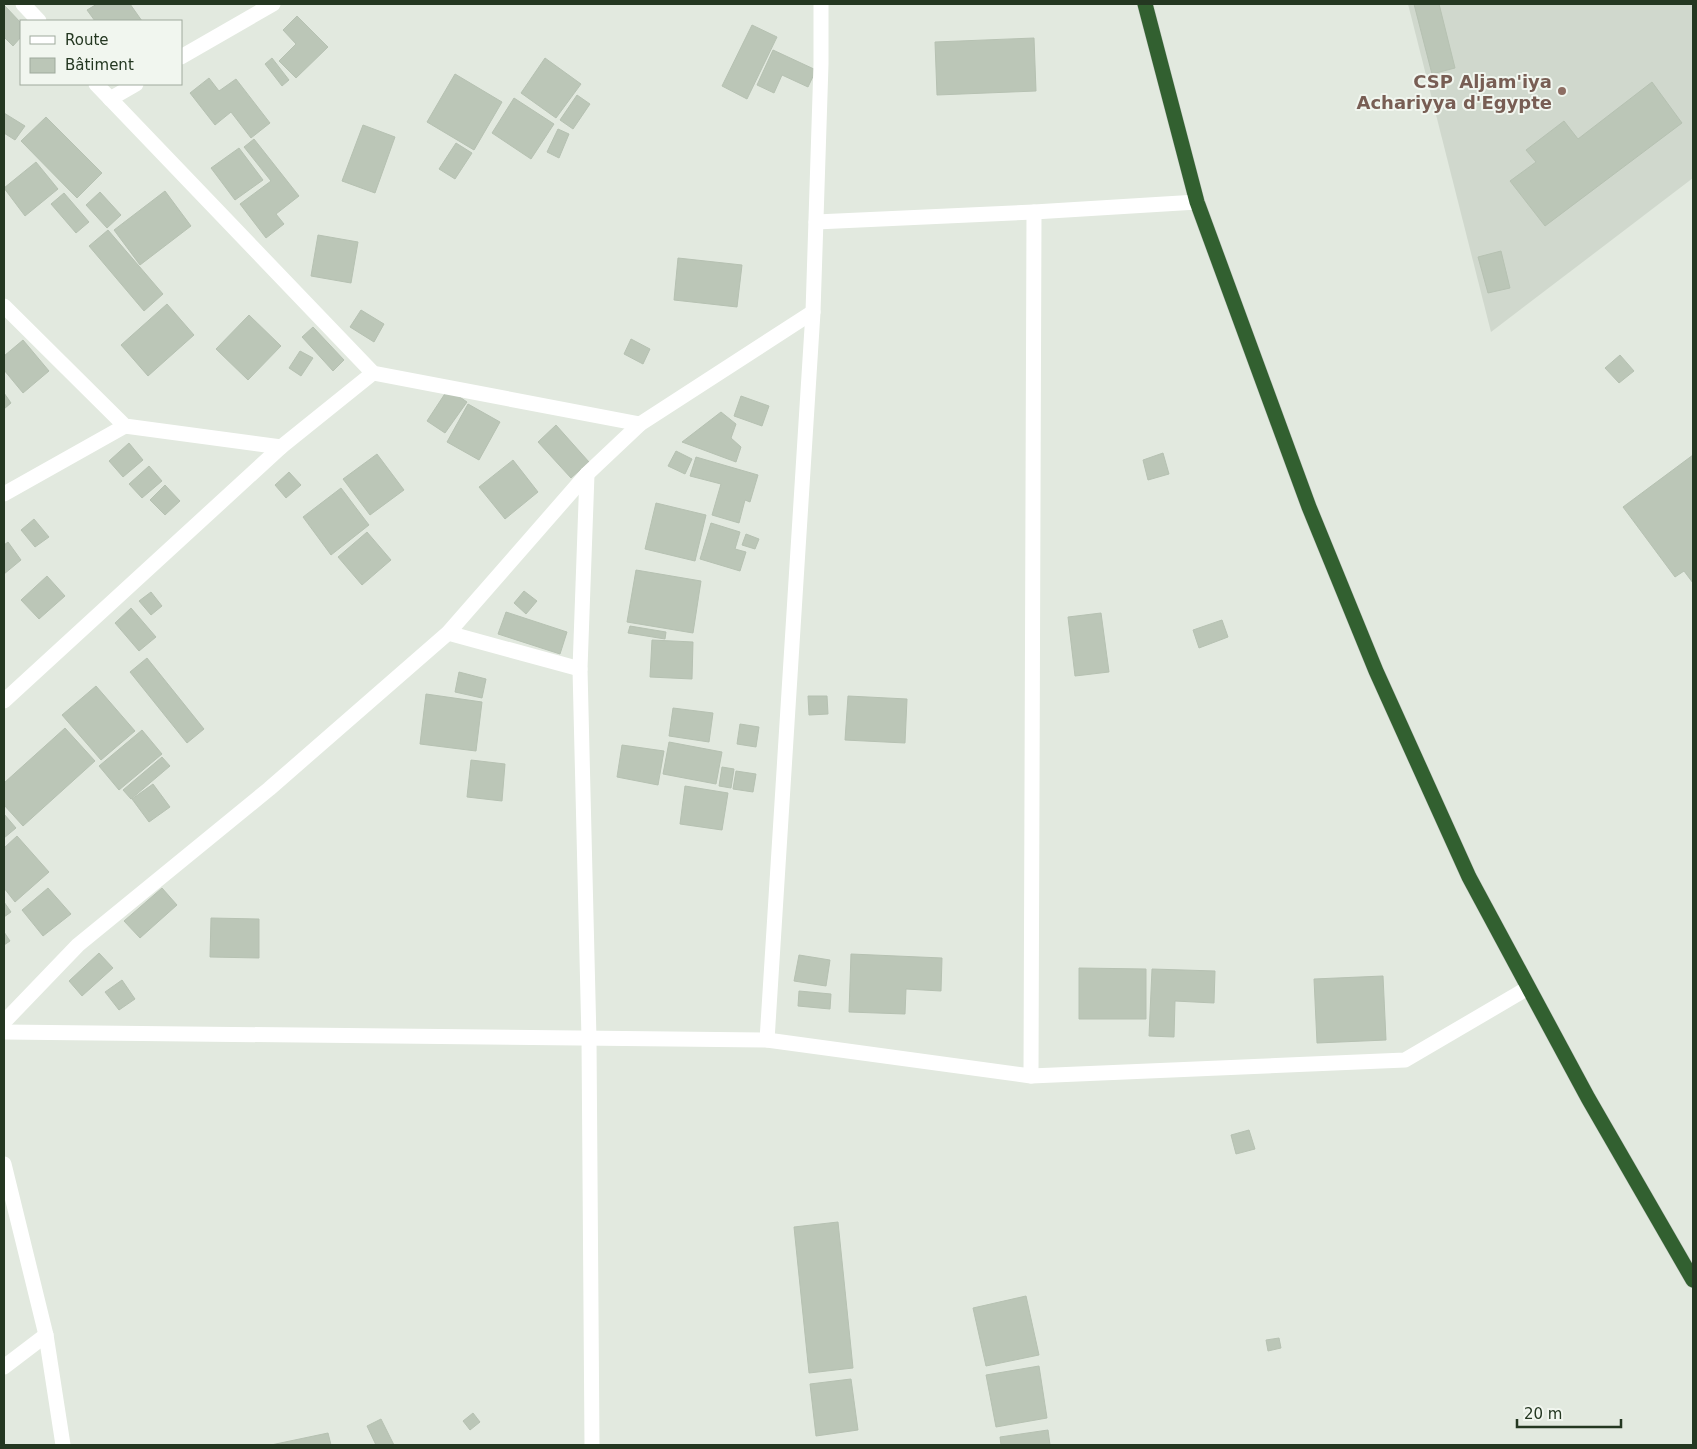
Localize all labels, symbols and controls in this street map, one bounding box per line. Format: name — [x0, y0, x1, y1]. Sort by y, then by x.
legend — [20, 20, 182, 85]
text: Route — [65, 31, 109, 49]
text: Bâtiment — [65, 56, 134, 74]
place label: CSP Aljam'iya Achariyya d'Egypte — [1357, 71, 1552, 113]
marker: CSP Aljam'iya Achariyya d'Egypte — [1556, 85, 1568, 97]
scale bar — [1517, 1396, 1621, 1428]
text: 20 m — [1524, 1405, 1562, 1423]

